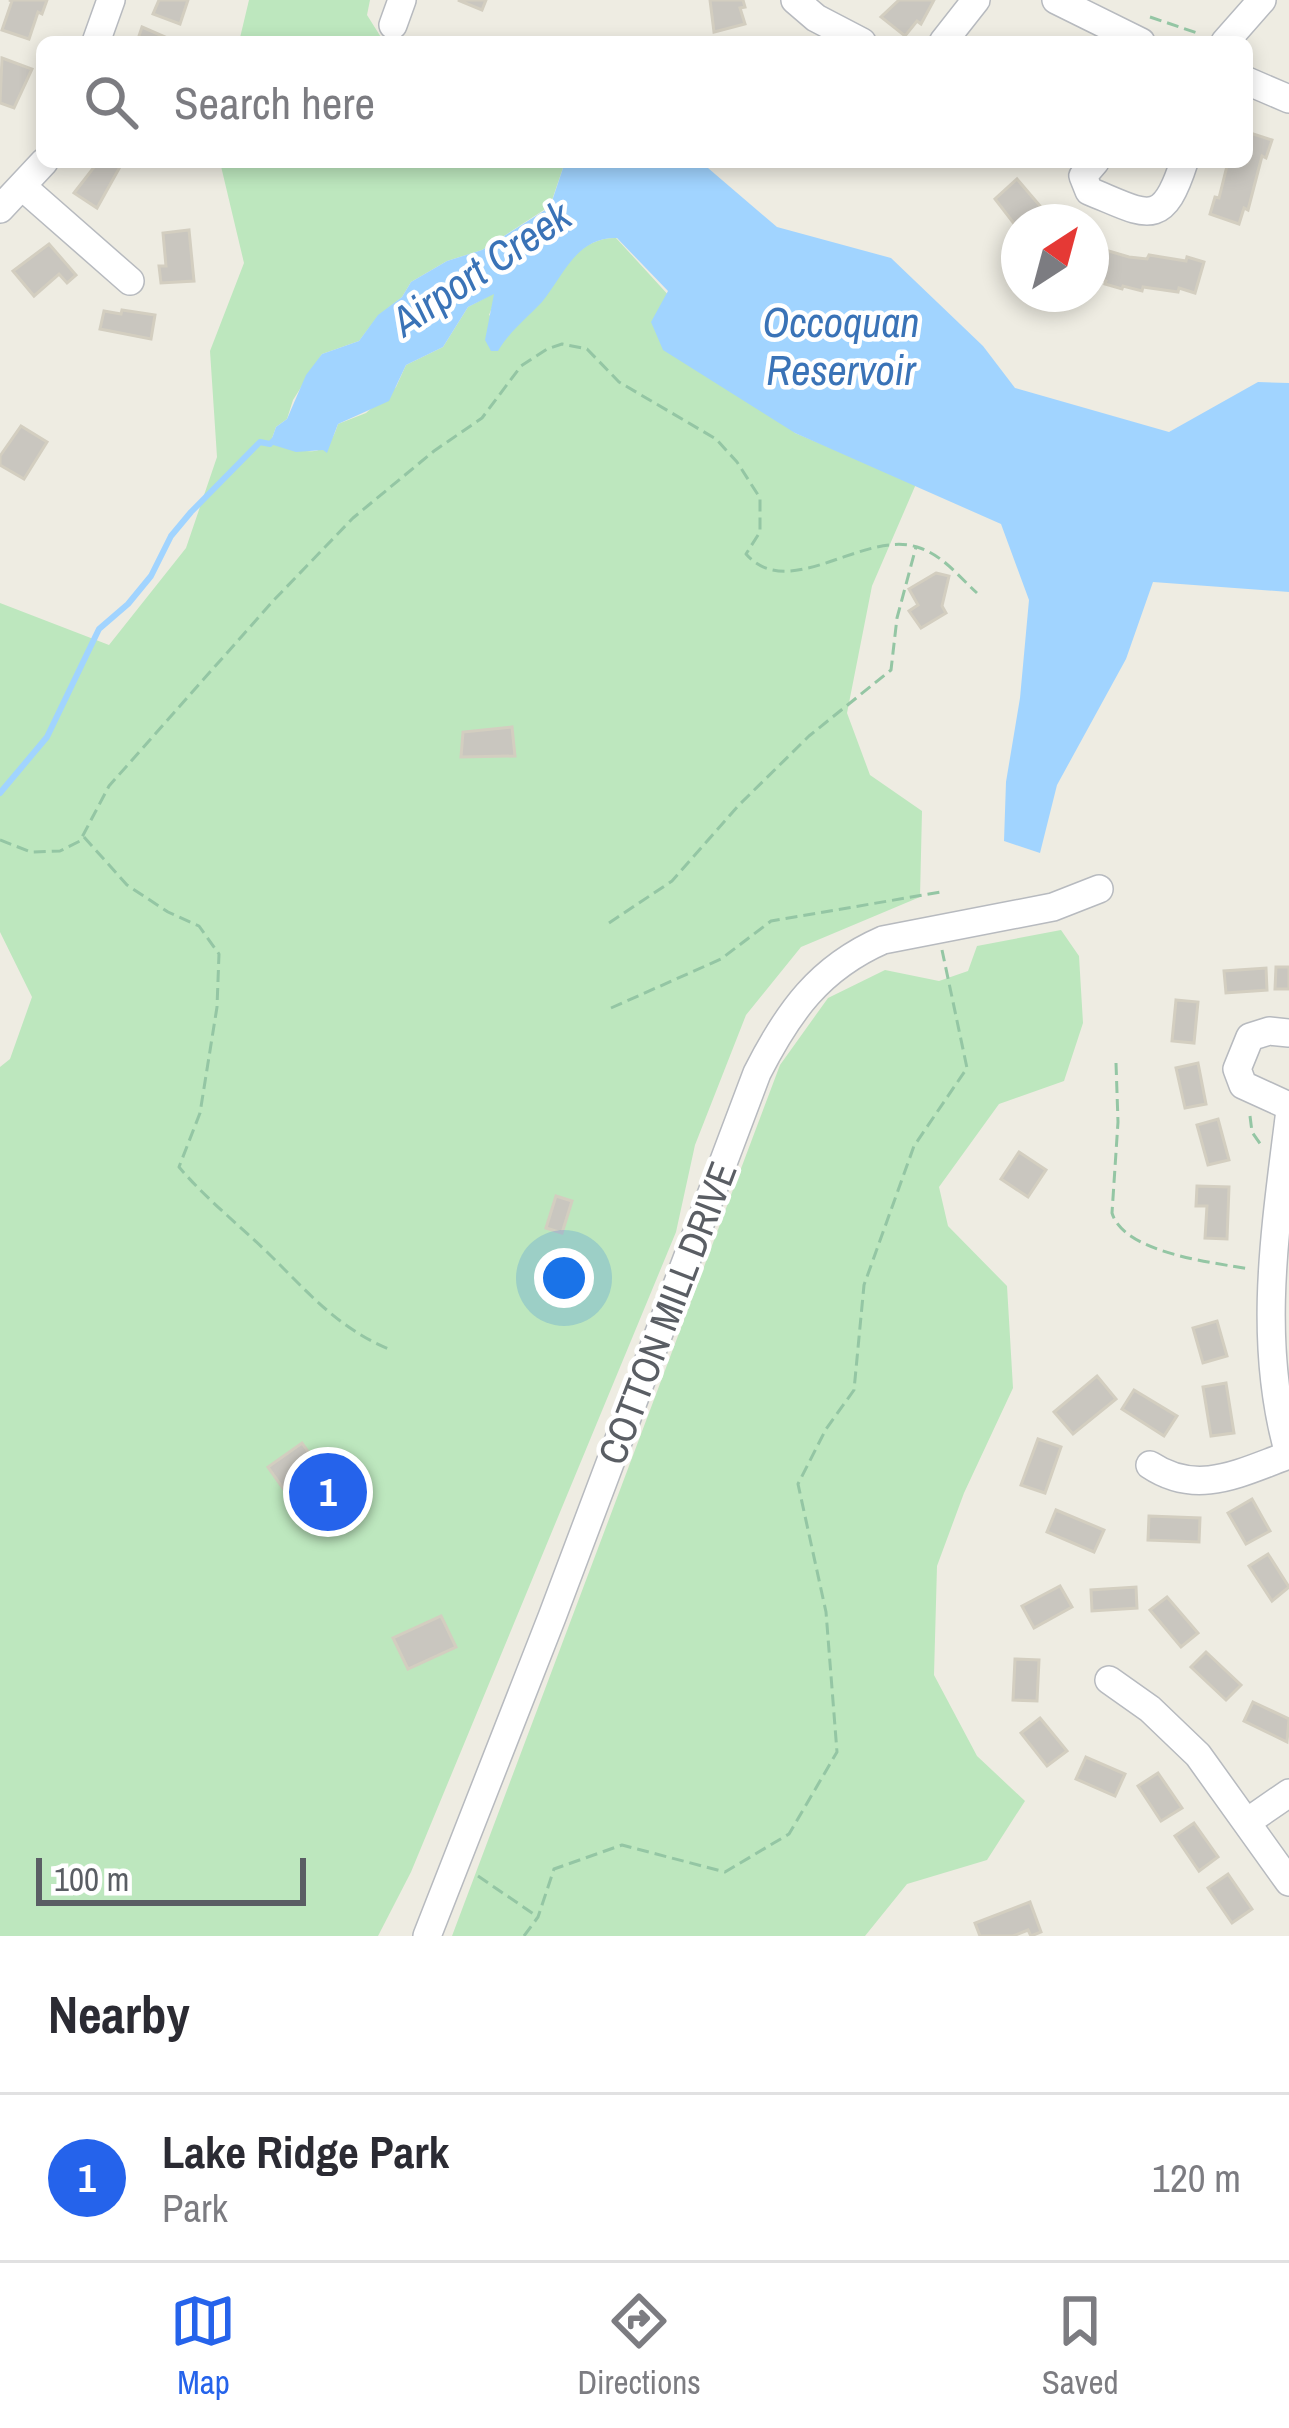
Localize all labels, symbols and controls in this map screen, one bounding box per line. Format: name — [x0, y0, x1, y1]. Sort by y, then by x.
search box — [36, 36, 1253, 168]
icon: search — [78, 69, 144, 135]
text: Search here — [174, 72, 375, 133]
water label: Airport Creek — [379, 187, 583, 350]
north arrow — [1001, 204, 1109, 312]
water label: Occoquan Reservoir — [763, 294, 920, 398]
street label: COTTON MILL DRIVE — [585, 1154, 749, 1472]
your location — [534, 1248, 594, 1308]
pin: 1 — [289, 1447, 367, 1537]
scale bar — [36, 1852, 306, 1905]
text: 100 m — [54, 1857, 129, 1901]
text: Nearby — [48, 1980, 190, 2049]
text: Lake Ridge Park — [162, 2121, 449, 2182]
text: 1 — [78, 2152, 96, 2204]
text: 120 m — [1152, 2152, 1241, 2204]
text: Park — [162, 2182, 228, 2234]
tab: Map — [170, 2288, 236, 2404]
tab: Directions — [577, 2288, 701, 2404]
tab: Saved — [1042, 2288, 1118, 2404]

